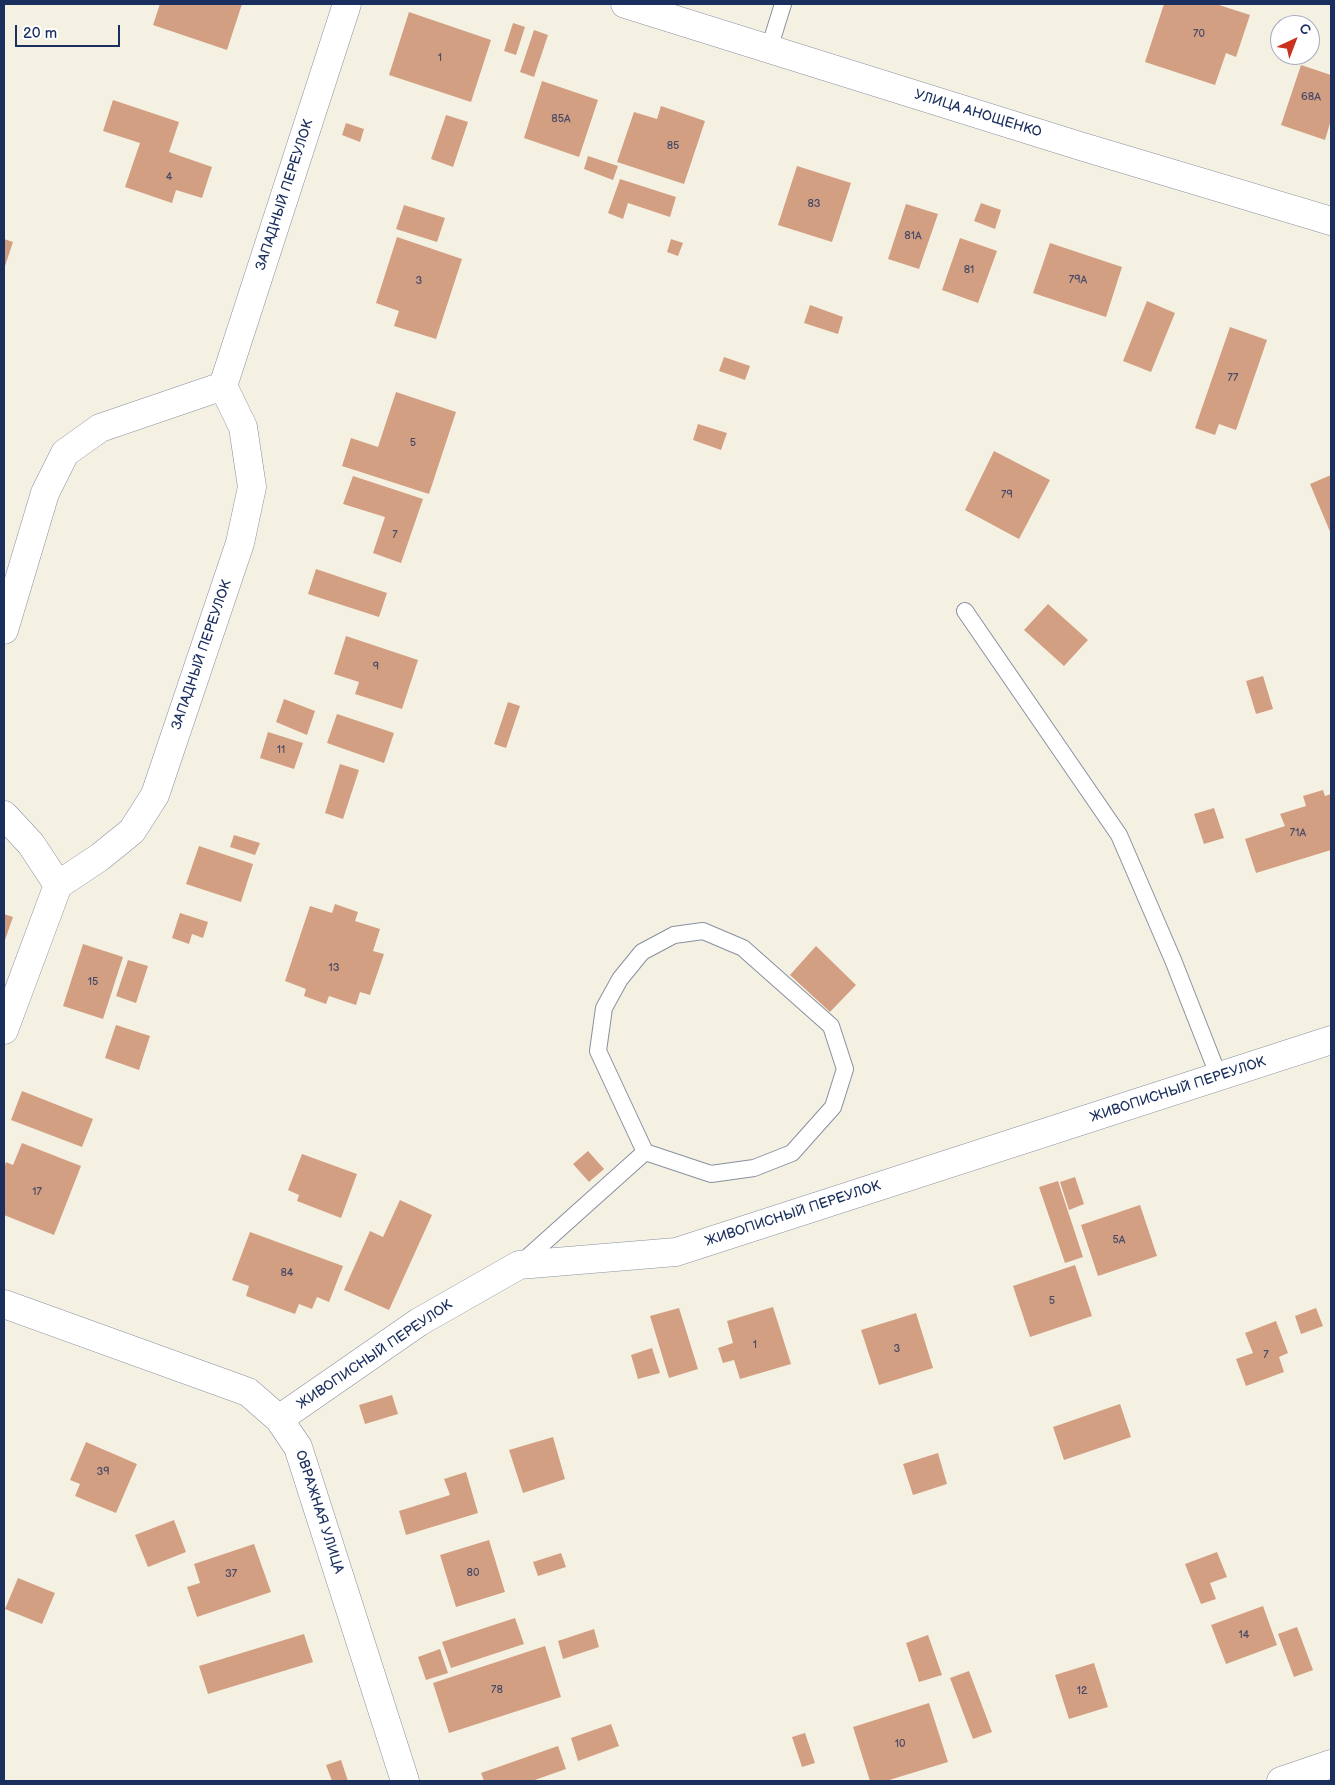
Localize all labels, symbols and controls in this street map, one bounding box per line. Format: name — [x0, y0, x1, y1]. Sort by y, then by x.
scale bar — [18, 15, 122, 47]
north arrow — [1270, 15, 1320, 65]
text: С — [1296, 20, 1314, 39]
text: 20 m — [23, 24, 57, 43]
house number: 70 — [1193, 27, 1205, 41]
house number: 1 — [438, 51, 442, 65]
street label: УЛИЦА АНОЩЕНКО — [912, 87, 1044, 141]
house number: 68А — [1301, 90, 1321, 104]
house number: 85А — [551, 112, 571, 126]
street label: ЗАПАДНЫЙ ПЕРЕУЛОК — [253, 118, 317, 272]
house number: 85 — [667, 139, 679, 153]
house number: 4 — [166, 170, 172, 184]
house number: 83 — [807, 197, 821, 211]
house number: 81А — [904, 229, 922, 243]
house number: 81 — [964, 263, 974, 277]
house number: 79А — [1069, 273, 1087, 287]
house number: 3 — [416, 274, 422, 288]
house number: 77 — [1228, 371, 1238, 385]
house number: 5 — [410, 436, 416, 450]
house number: 79 — [1001, 488, 1013, 502]
house number: 7 — [392, 528, 398, 542]
street label: ЗАПАДНЫЙ ПЕРЕУЛОК — [168, 578, 236, 732]
house number: 9 — [373, 660, 379, 674]
house number: 11 — [277, 743, 285, 757]
house number: 71А — [1290, 826, 1306, 840]
house number: 13 — [328, 961, 340, 975]
house number: 15 — [88, 975, 98, 989]
street label: ЖИВОПИСНЫЙ ПЕРЕУЛОК — [1088, 1054, 1268, 1126]
street label: ЖИВОПИСНЫЙ ПЕРЕУЛОК — [703, 1178, 883, 1250]
house number: 17 — [32, 1185, 42, 1199]
house number: 5А — [1113, 1233, 1125, 1247]
house number: 84 — [280, 1266, 294, 1280]
house number: 5 — [1049, 1294, 1055, 1308]
street label: ЖИВОПИСНЫЙ ПЕРЕУЛОК — [294, 1297, 456, 1413]
house number: 1 — [753, 1338, 757, 1352]
house number: 3 — [894, 1342, 900, 1356]
house number: 7 — [1263, 1348, 1269, 1362]
street label: ОВРАЖНАЯ УЛИЦА — [291, 1448, 347, 1576]
house number: 39 — [96, 1465, 110, 1479]
house number: 80 — [467, 1566, 479, 1580]
house number: 37 — [225, 1567, 237, 1581]
house number: 14 — [1239, 1628, 1249, 1642]
house number: 78 — [491, 1683, 503, 1697]
house number: 12 — [1077, 1684, 1087, 1698]
house number: 10 — [895, 1737, 905, 1751]

